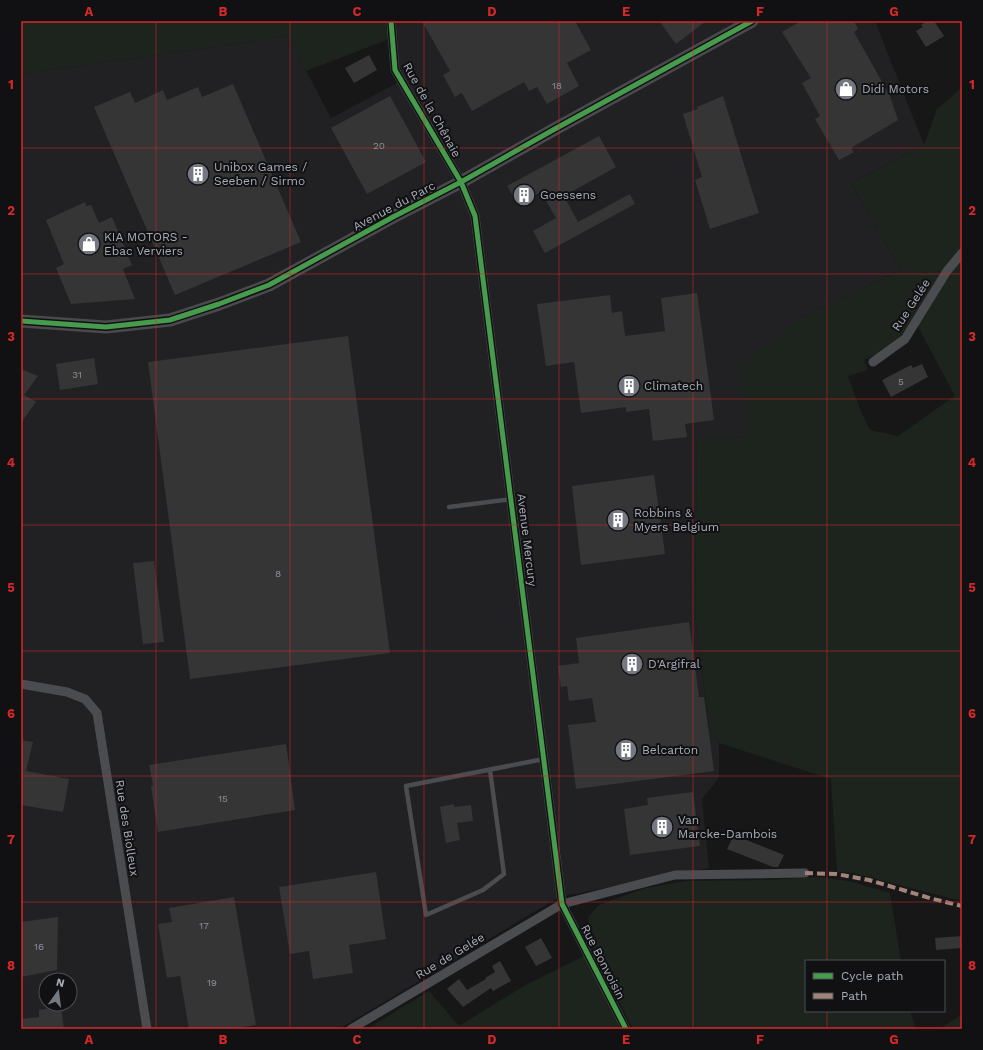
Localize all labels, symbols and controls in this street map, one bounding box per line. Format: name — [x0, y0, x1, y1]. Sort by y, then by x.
text: A — [85, 4, 94, 19]
text: B — [219, 4, 228, 19]
text: C — [353, 4, 362, 19]
text: D — [487, 4, 497, 19]
text: E — [622, 4, 630, 19]
text: F — [756, 4, 764, 19]
text: G — [889, 4, 899, 19]
street label: Rue de la Chênaie — [400, 60, 464, 160]
shop icon: Didi Motors — [833, 76, 859, 102]
text: 1 — [8, 77, 14, 92]
text: 1 — [969, 77, 975, 92]
house number: 18 — [552, 80, 562, 91]
place label: Didi Motors — [862, 82, 929, 96]
house number: 20 — [373, 140, 385, 151]
place label: Unibox Games / Seeben / Sirmo — [214, 160, 307, 188]
building icon: Unibox Games / Seeben / Sirmo — [185, 161, 211, 187]
street label: Avenue du Parc — [350, 178, 438, 234]
building icon: Goessens — [511, 182, 537, 208]
place label: Goessens — [540, 188, 596, 202]
text: 2 — [7, 203, 15, 218]
text: 2 — [968, 203, 976, 218]
place label: KIA MOTORS - Ebac Verviers — [104, 230, 188, 258]
shop icon: KIA MOTORS - Ebac Verviers — [76, 231, 102, 257]
street label: Rue Gelée — [889, 276, 933, 334]
text: 3 — [7, 329, 15, 344]
text: 3 — [968, 329, 976, 344]
house number: 31 — [72, 369, 82, 380]
building icon: Climatech — [616, 373, 642, 399]
house number: 5 — [898, 376, 904, 387]
place label: Climatech — [644, 379, 703, 393]
text: 4 — [7, 455, 16, 470]
text: 4 — [968, 455, 977, 470]
street label: Avenue Mercury — [514, 493, 540, 588]
place label: Robbins & Myers Belgium — [634, 506, 719, 534]
building icon: Robbins & Myers Belgium — [605, 507, 631, 533]
house number: 8 — [275, 568, 281, 579]
text: 5 — [7, 580, 15, 595]
text: 5 — [968, 580, 976, 595]
building icon: D'Argifral — [619, 651, 645, 677]
place label: D'Argifral — [648, 657, 701, 671]
text: 6 — [7, 706, 15, 721]
text: 6 — [968, 706, 976, 721]
building icon: Belcarton — [613, 737, 639, 763]
place label: Belcarton — [642, 743, 698, 757]
street label: Rue des Biolleux — [112, 779, 142, 877]
house number: 15 — [218, 793, 228, 804]
place label: Van Marcke-Dambois — [678, 813, 777, 841]
building icon: Van Marcke-Dambois — [649, 814, 675, 840]
text: 7 — [7, 832, 15, 847]
text: 7 — [968, 832, 976, 847]
house number: 17 — [199, 920, 209, 931]
street label: Rue Bonvoisin — [578, 922, 628, 1002]
street label: Rue de Gelée — [413, 930, 487, 982]
house number: 16 — [34, 941, 44, 952]
text: 8 — [7, 958, 15, 973]
text: 8 — [968, 958, 976, 973]
legend — [805, 960, 945, 1012]
text: Cycle path — [841, 969, 903, 983]
north arrow — [38, 972, 78, 1012]
text: N — [55, 975, 66, 990]
house number: 19 — [207, 977, 217, 988]
text: Path — [841, 989, 867, 1003]
text: A — [85, 1032, 94, 1047]
text: B — [219, 1032, 228, 1047]
text: C — [353, 1032, 362, 1047]
text: D — [487, 1032, 497, 1047]
text: E — [622, 1032, 630, 1047]
text: F — [756, 1032, 764, 1047]
text: G — [889, 1032, 899, 1047]

